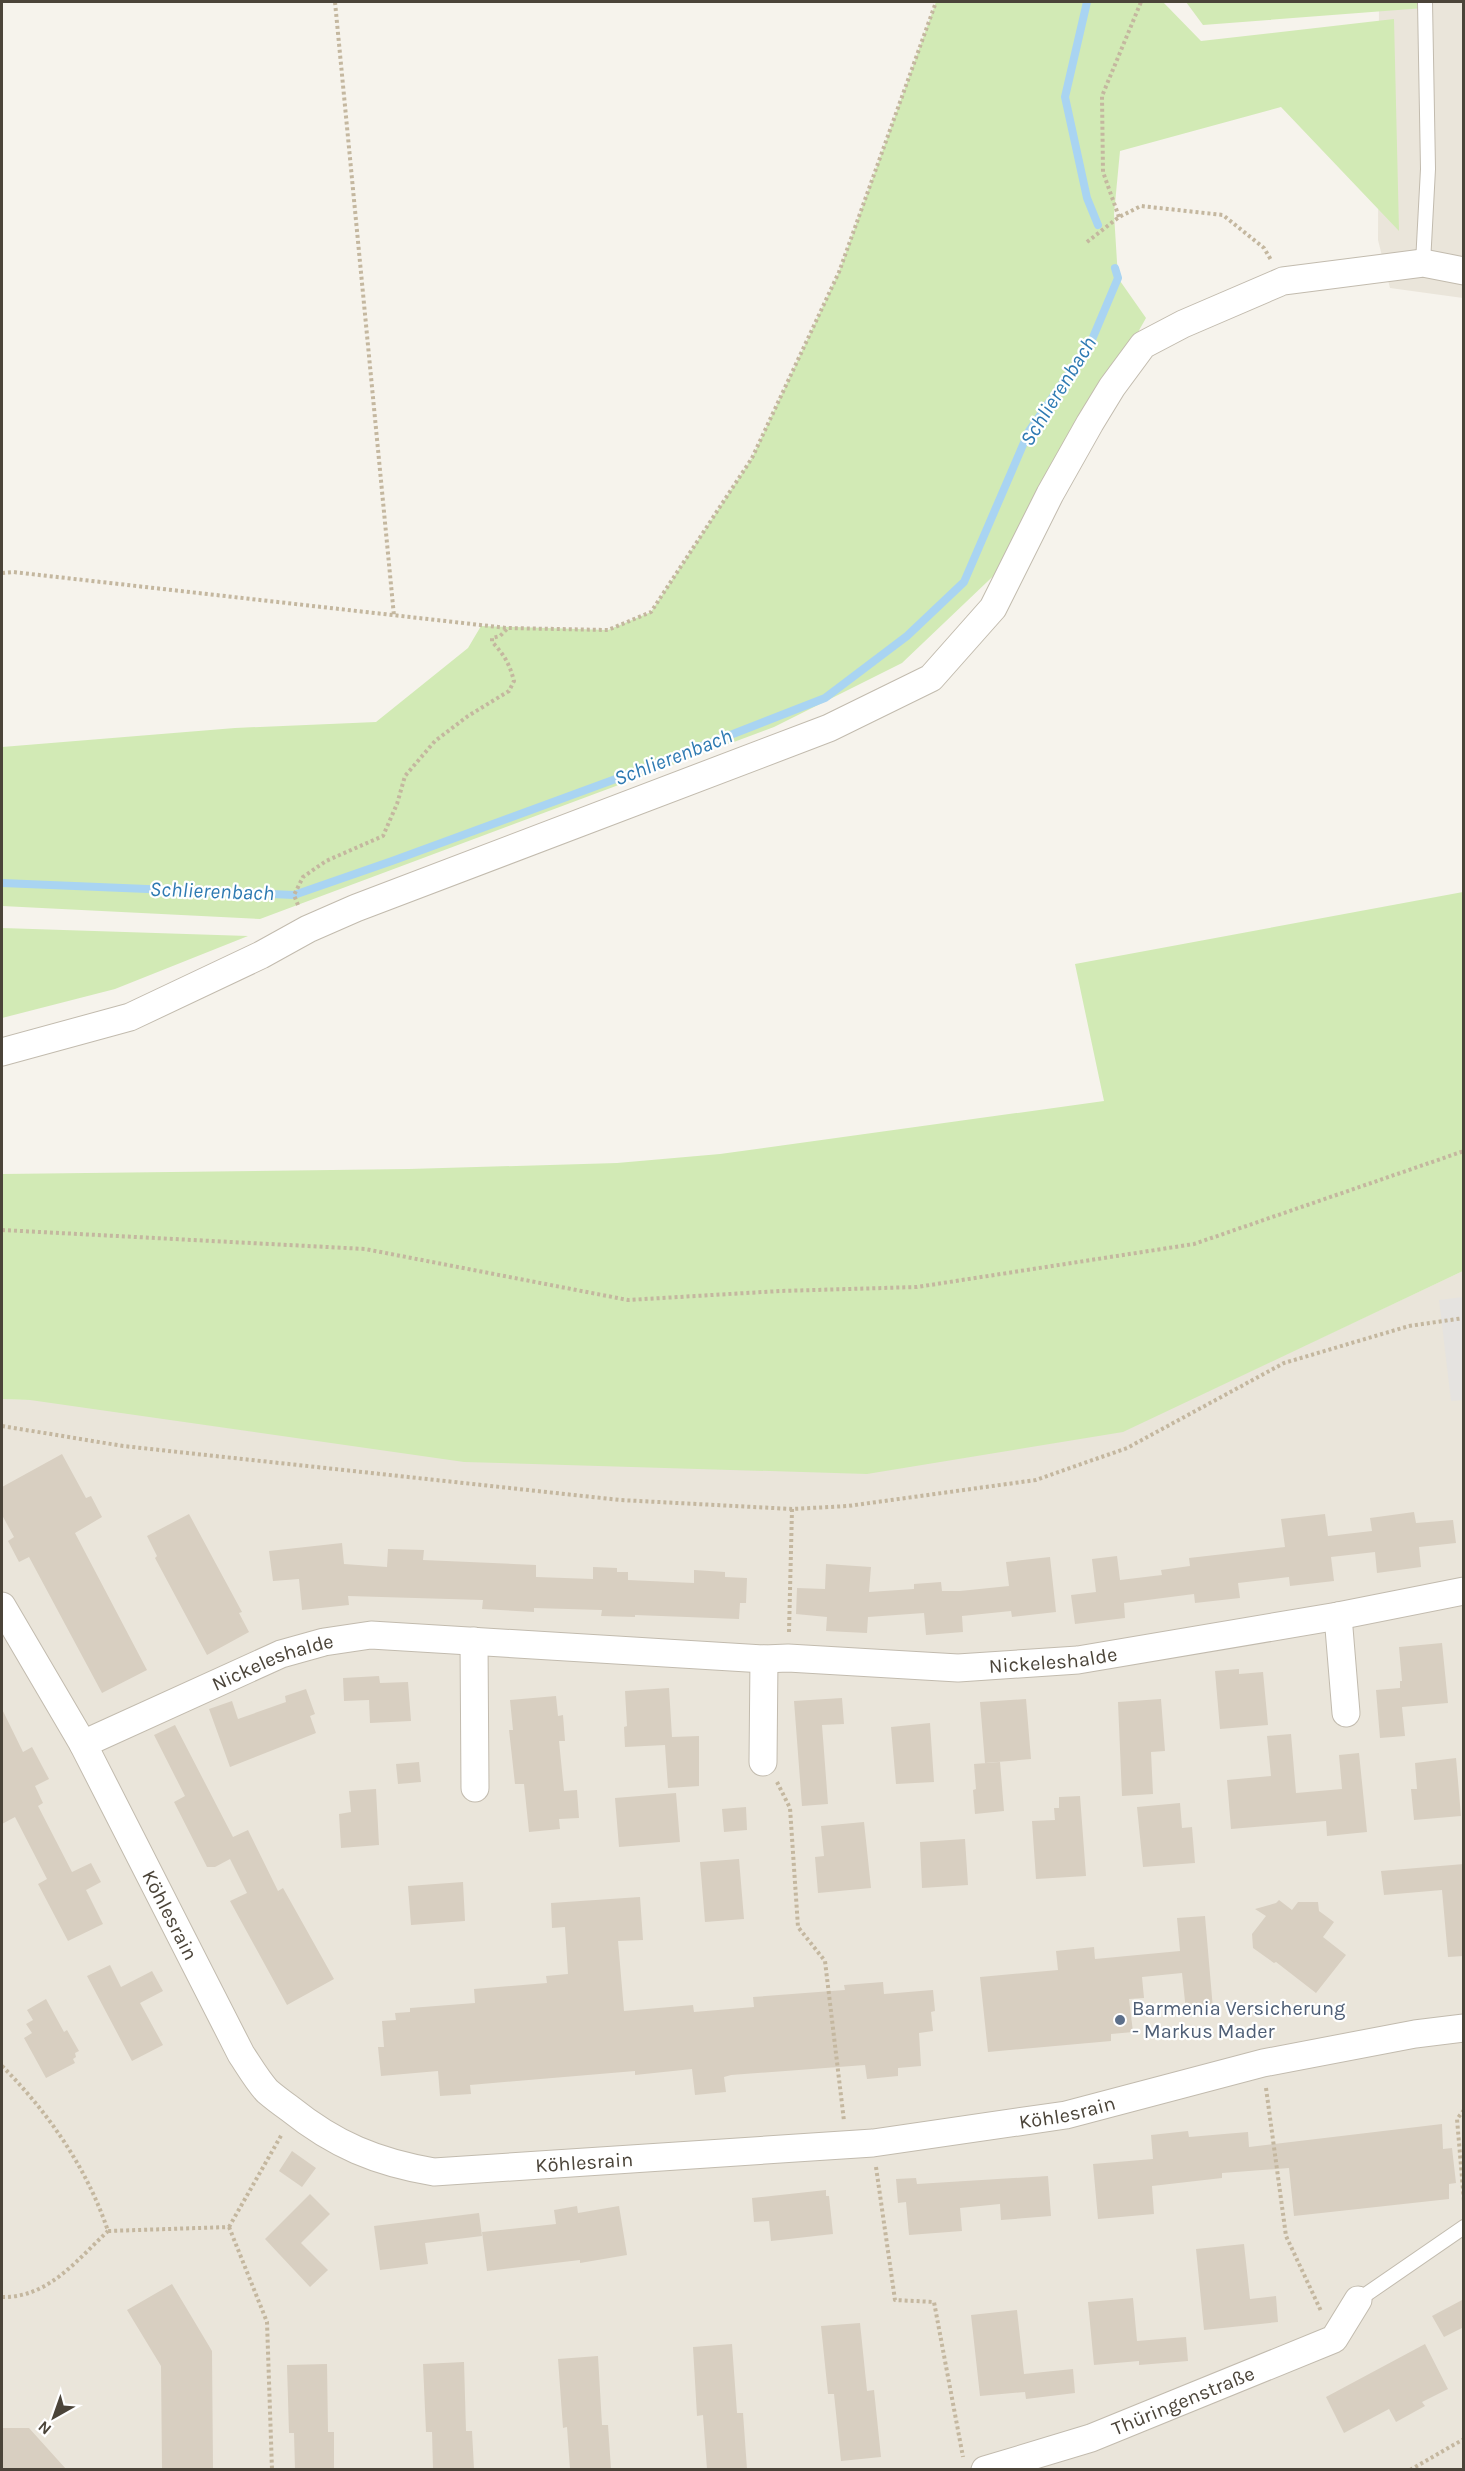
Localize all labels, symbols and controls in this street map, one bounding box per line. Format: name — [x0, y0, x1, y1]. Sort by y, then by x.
water label: Schlierenbach — [1015, 332, 1101, 450]
water label: Schlierenbach — [611, 724, 735, 790]
water label: Schlierenbach — [149, 877, 275, 905]
street label: Nickeleshalde — [208, 1630, 335, 1696]
street label: Nickeleshalde — [988, 1643, 1119, 1678]
street label: Köhlesrain — [137, 1866, 202, 1964]
place label: Barmenia Versicherung - Markus Mader — [1132, 1997, 1345, 2043]
marker: Barmenia Versicherung - Markus Mader — [1113, 2013, 1127, 2027]
street label: Köhlesrain — [1018, 2091, 1118, 2134]
street label: Köhlesrain — [535, 2148, 634, 2177]
street label: Thüringenstraße — [1108, 2362, 1258, 2440]
north arrow — [24, 2387, 84, 2447]
text: N — [34, 2417, 55, 2439]

